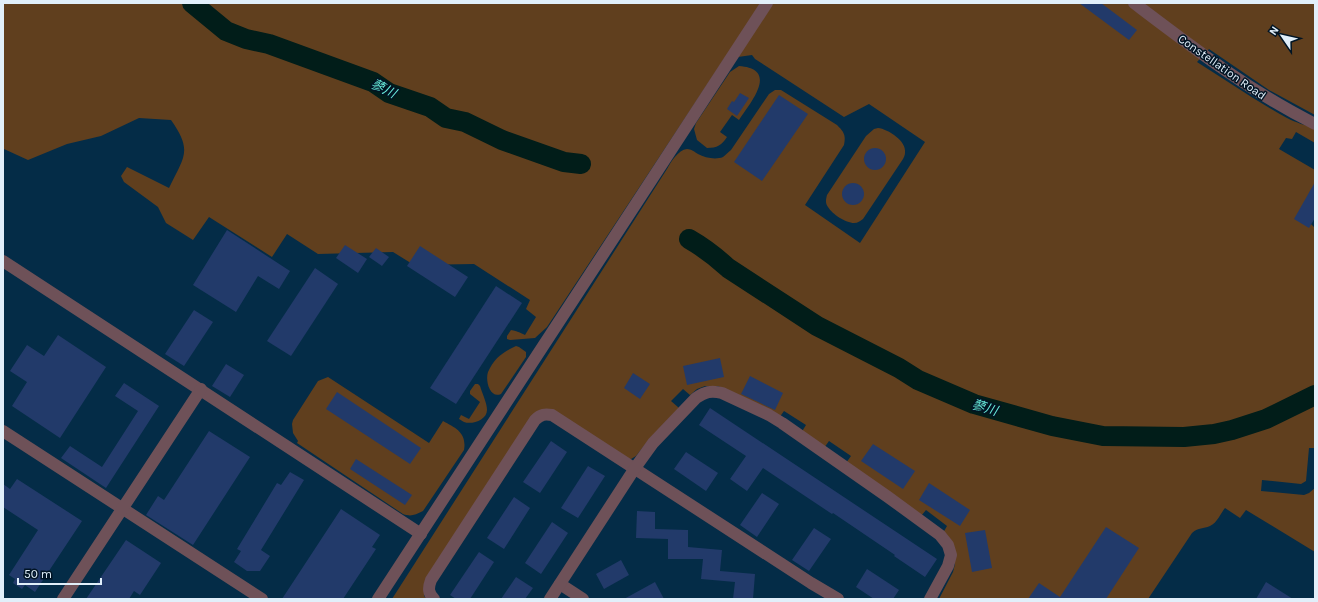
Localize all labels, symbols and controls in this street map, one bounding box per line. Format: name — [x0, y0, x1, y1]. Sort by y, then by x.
north arrow — [1262, 16, 1302, 56]
text: N — [1267, 24, 1282, 38]
street label: Constellation Road — [1175, 31, 1269, 103]
water label: 蓼川 — [369, 76, 401, 102]
water label: 蓼川 — [970, 397, 1001, 419]
scale bar — [18, 560, 101, 586]
text: 50 m — [24, 567, 52, 581]

